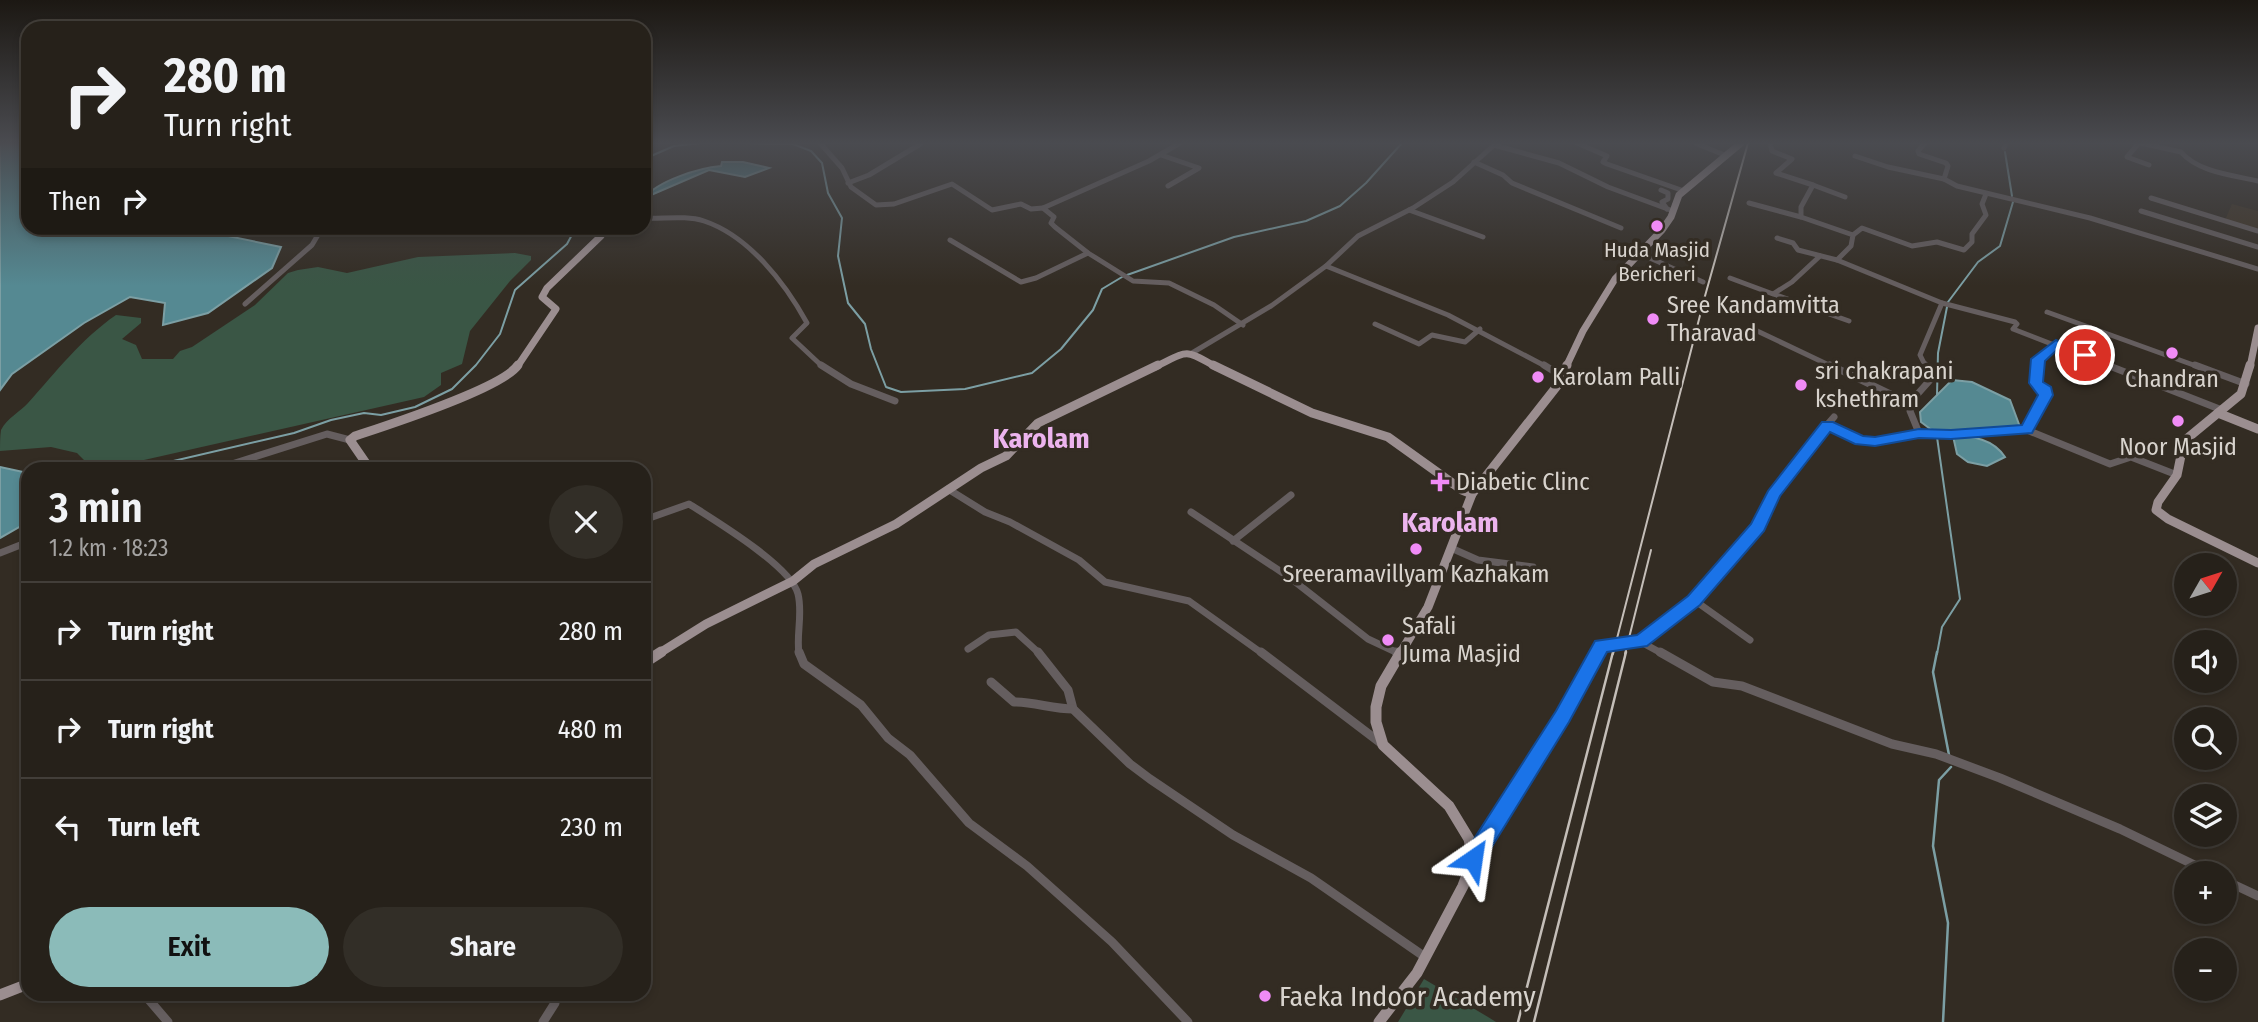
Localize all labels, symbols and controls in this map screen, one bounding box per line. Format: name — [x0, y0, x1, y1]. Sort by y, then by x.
text: 280 m — [164, 46, 287, 105]
icon: right — [49, 49, 140, 140]
text: Turn right — [164, 106, 291, 144]
icon: right — [115, 182, 153, 220]
text: Then — [49, 186, 101, 217]
marker: Huda Masjid Bericheri — [1649, 218, 1665, 234]
place label: Huda Masjid Bericheri — [1604, 237, 1710, 287]
place label: Sree Kandamvitta Tharavad — [1667, 291, 1840, 347]
marker: Sree Kandamvitta Tharavad — [1645, 311, 1661, 327]
pin — [2055, 325, 2115, 385]
icon: arrive — [2066, 336, 2104, 374]
marker: Chandran — [2164, 345, 2180, 361]
place label: sri chakrapani kshethram — [1815, 357, 1954, 413]
place label: Karolam Palli — [1552, 363, 1680, 391]
place label: Chandran — [2125, 365, 2219, 393]
marker: Karolam Palli — [1530, 369, 1546, 385]
marker: sri chakrapani kshethram — [1793, 377, 1809, 393]
marker: Noor Masjid — [2170, 413, 2186, 429]
district label: Karolam — [992, 422, 1090, 455]
place label: Noor Masjid — [2119, 433, 2237, 461]
place label: Diabetic Clinc — [1456, 468, 1589, 496]
marker: Diabetic Clinc — [1430, 472, 1450, 492]
text: 3 min — [49, 483, 143, 533]
button: close — [549, 485, 623, 559]
district label: Karolam — [1401, 506, 1499, 539]
text: 1.2 km · 18:23 — [49, 534, 168, 562]
marker: Sreeramavillyam Kazhakam — [1408, 541, 1424, 557]
north arrow — [2174, 553, 2236, 616]
map controls — [2174, 553, 2237, 1001]
place label: Sreeramavillyam Kazhakam — [1282, 560, 1550, 588]
icon: right — [49, 612, 87, 650]
place label: Safali Juma Masjid — [1402, 612, 1521, 668]
text: Turn right — [108, 616, 214, 647]
text: 280 m — [559, 616, 623, 647]
button: sound — [2174, 630, 2237, 693]
marker: Safali Juma Masjid — [1380, 632, 1396, 648]
button: search — [2174, 707, 2237, 770]
icon: right — [49, 710, 87, 748]
text: Turn right — [108, 714, 214, 745]
text: 480 m — [558, 714, 623, 745]
button: layers — [2174, 784, 2237, 847]
icon: left — [49, 808, 87, 846]
text: Turn left — [108, 812, 200, 843]
text: 230 m — [560, 812, 623, 843]
position arrow — [1436, 822, 1510, 896]
button: + — [2174, 861, 2237, 924]
button: Exit — [49, 907, 329, 987]
button: Share — [343, 907, 623, 987]
button: − — [2174, 938, 2237, 1001]
place label: Faeka Indoor Academy — [1279, 980, 1536, 1013]
marker: Faeka Indoor Academy — [1257, 988, 1273, 1004]

